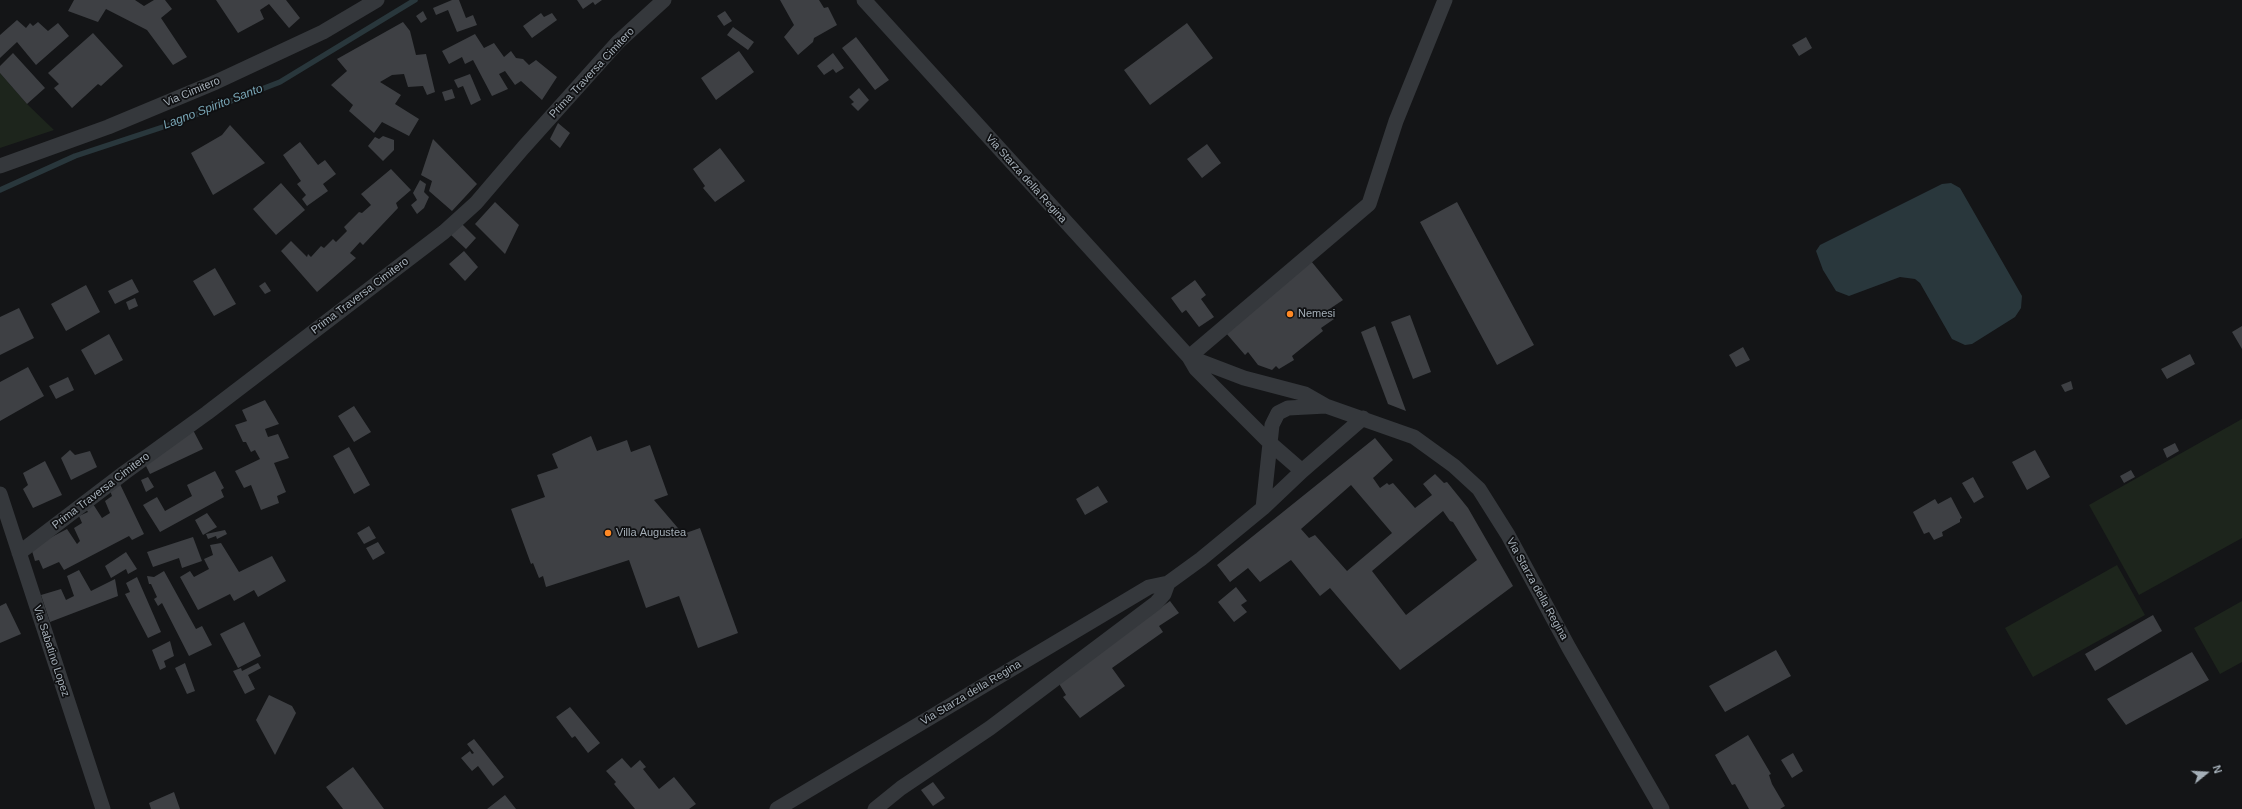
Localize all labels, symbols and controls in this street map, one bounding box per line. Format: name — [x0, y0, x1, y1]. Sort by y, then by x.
street label: Prima Traversa Cimitero — [547, 25, 637, 121]
street label: Via Cimitero — [162, 74, 222, 110]
water label: Lagno Spirito Santo — [161, 81, 265, 133]
street label: Via Starza della Regina — [983, 132, 1069, 226]
street label: Prima Traversa Cimitero — [309, 255, 411, 337]
place label: Nemesi — [1298, 307, 1335, 321]
marker: Nemesi — [1285, 309, 1295, 319]
street label: Prima Traversa Cimitero — [50, 450, 152, 532]
place label: Villa Augustea — [616, 526, 686, 540]
marker: Villa Augustea — [603, 528, 613, 538]
street label: Via Starza della Regina — [1503, 536, 1571, 642]
street label: Via Sabatino Lopez — [30, 604, 72, 698]
street label: Via Starza della Regina — [918, 658, 1024, 728]
north arrow — [2186, 753, 2226, 793]
text: N — [2210, 764, 2224, 775]

